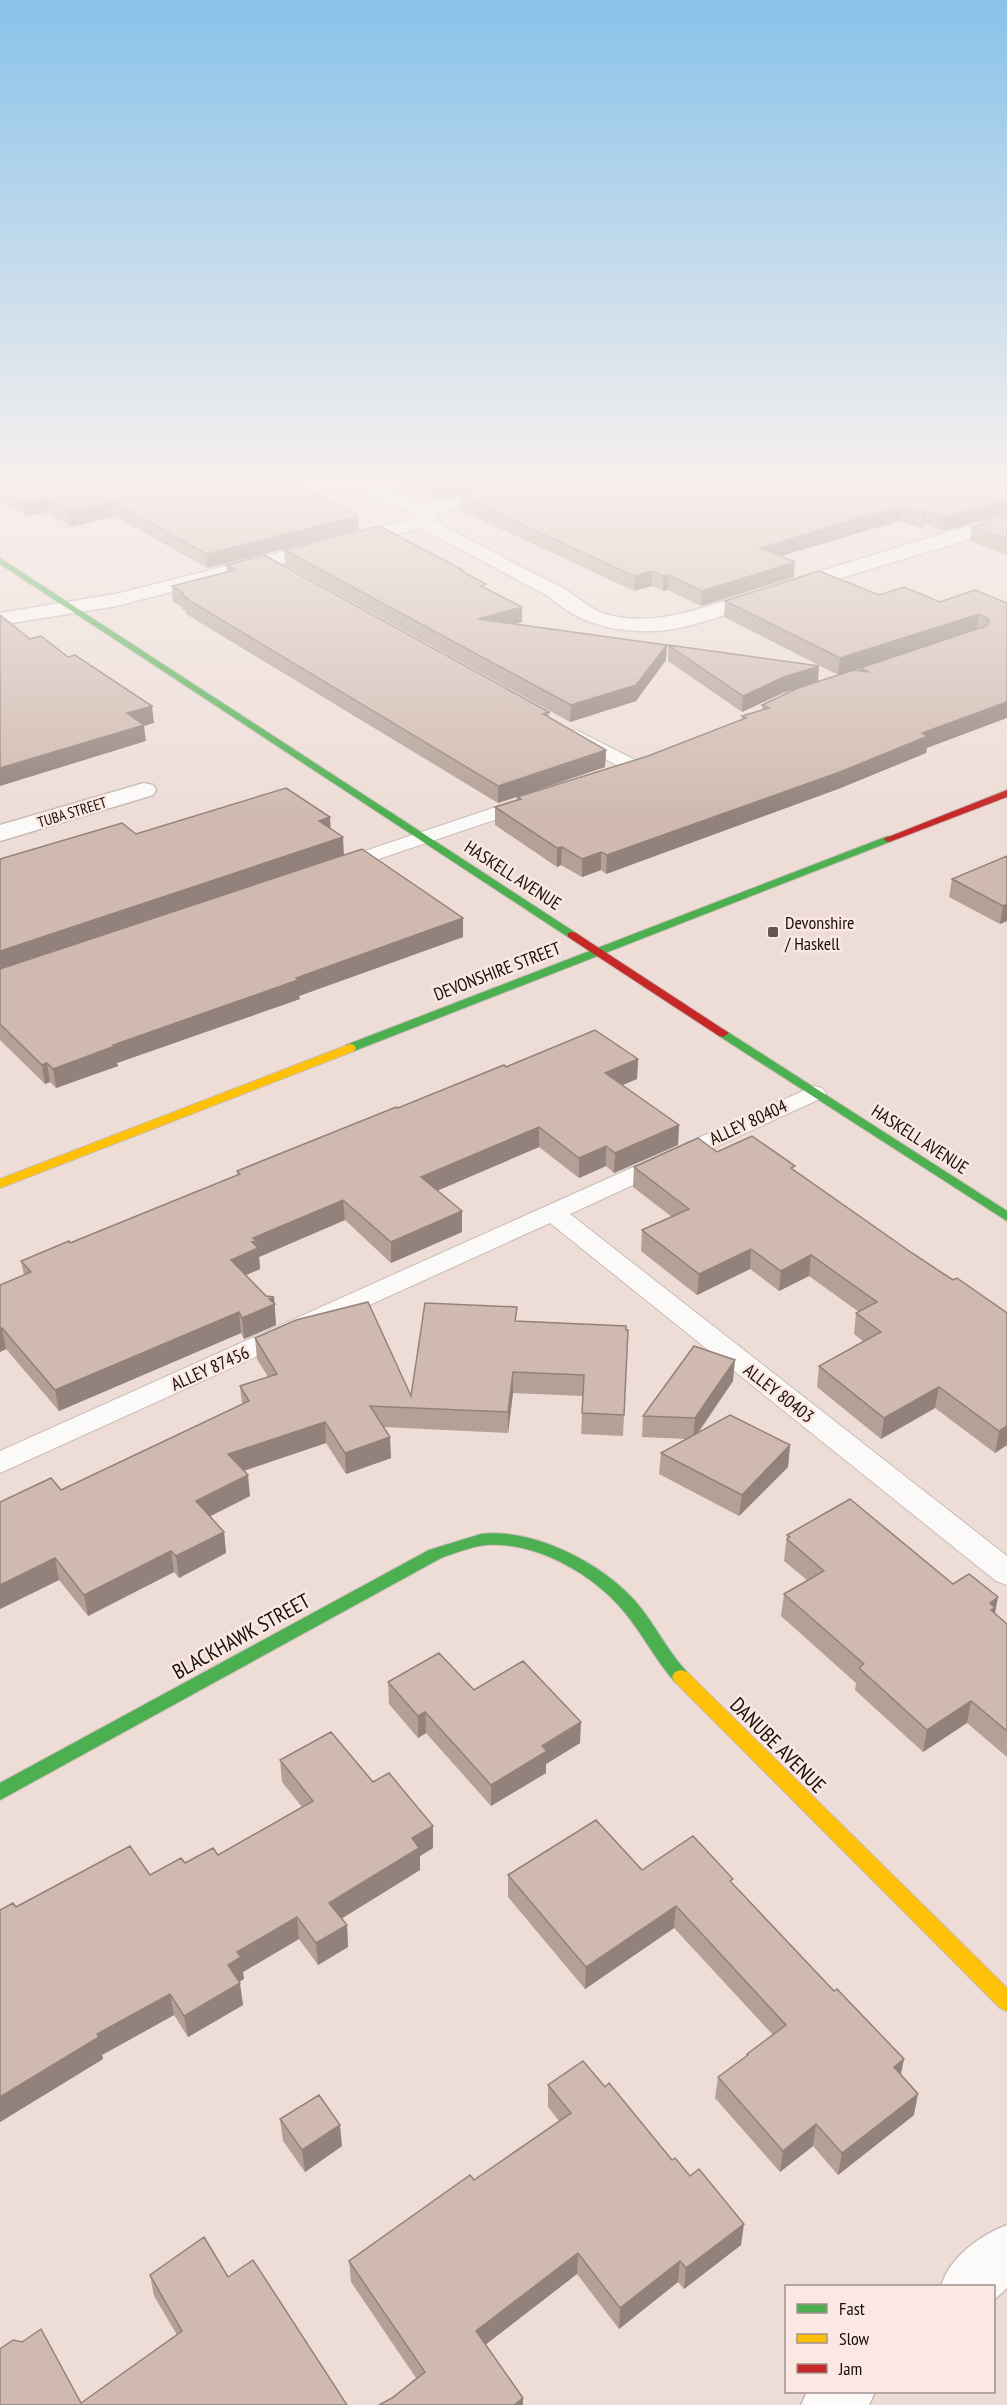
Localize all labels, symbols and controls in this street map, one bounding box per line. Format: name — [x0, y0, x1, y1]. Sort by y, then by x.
street label: TUBA STREET — [35, 792, 109, 832]
street label: HASKELL AVENUE — [460, 835, 566, 915]
place label: Devonshire / Haskell — [784, 911, 855, 955]
marker: Devonshire / Haskell — [766, 925, 780, 939]
street label: DEVONSHIRE STREET — [430, 936, 564, 1006]
street label: ALLEY 80404 — [705, 1094, 791, 1150]
street label: HASKELL AVENUE — [867, 1099, 973, 1179]
street label: ALLEY 87456 — [167, 1341, 253, 1395]
street label: ALLEY 80403 — [739, 1358, 819, 1428]
street label: BLACKHAWK STREET — [167, 1587, 315, 1685]
street label: DANUBE AVENUE — [724, 1691, 832, 1799]
legend — [785, 2285, 995, 2393]
text: Fast — [839, 2297, 865, 2320]
text: Slow — [839, 2327, 870, 2350]
text: Jam — [838, 2357, 862, 2380]

